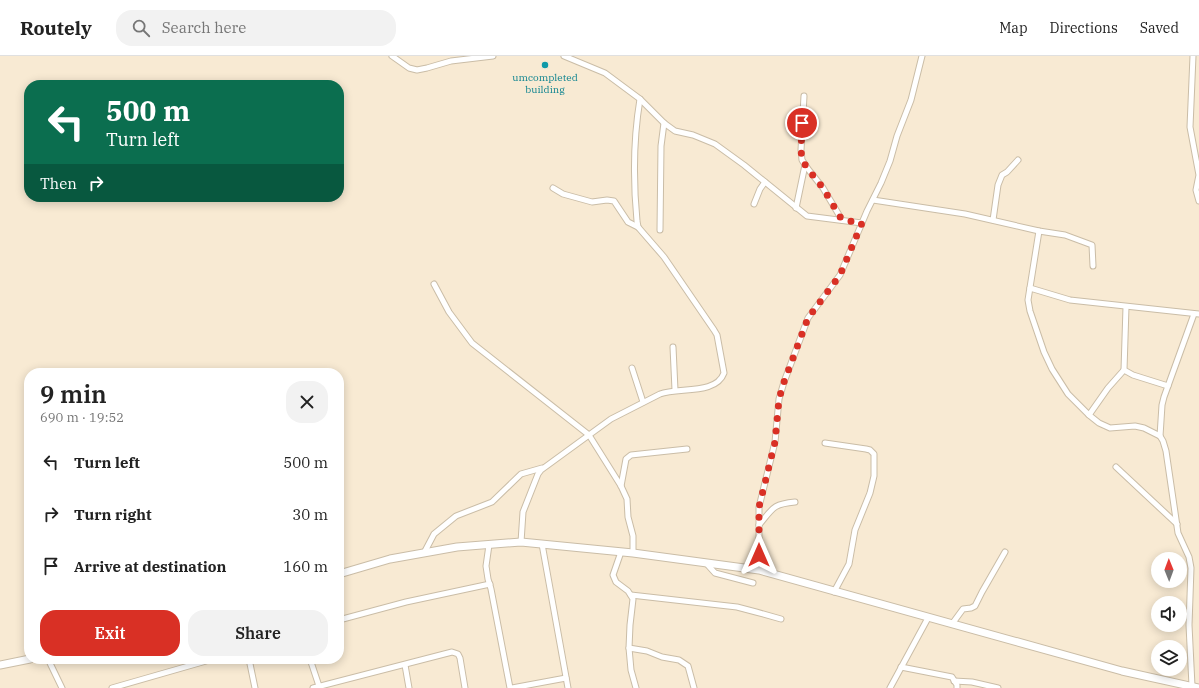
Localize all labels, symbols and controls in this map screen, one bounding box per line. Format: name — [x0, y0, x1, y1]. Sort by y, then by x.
search box — [116, 10, 396, 46]
text: Routely — [20, 16, 92, 40]
icon: search — [130, 17, 152, 39]
text: Search here — [162, 18, 246, 37]
text: Map — [999, 19, 1028, 37]
text: Directions — [1050, 19, 1118, 37]
text: Saved — [1140, 19, 1179, 37]
marker: umcompleted building — [540, 60, 550, 70]
place label: umcompleted building — [512, 71, 578, 96]
text: 500 m — [106, 92, 190, 129]
icon: left — [40, 96, 92, 148]
pin — [785, 106, 819, 140]
icon: arrive — [791, 112, 813, 134]
text: Turn left — [106, 128, 180, 151]
icon: right — [85, 172, 107, 194]
text: Then — [40, 174, 77, 193]
text: 9 min — [40, 378, 107, 410]
button: close — [286, 381, 328, 423]
text: 690 m · 19:52 — [40, 409, 124, 426]
icon: left — [40, 451, 62, 473]
text: Turn left — [74, 453, 140, 472]
text: 500 m — [283, 453, 328, 472]
icon: right — [40, 503, 62, 525]
text: Turn right — [74, 505, 152, 524]
text: 30 m — [292, 505, 328, 524]
position arrow — [738, 534, 780, 576]
north arrow — [1151, 552, 1187, 588]
map controls — [1151, 552, 1187, 676]
icon: arrive — [40, 555, 62, 577]
text: Arrive at destination — [74, 557, 226, 576]
text: 160 m — [283, 557, 328, 576]
button: sound — [1151, 596, 1187, 632]
button: Exit — [40, 610, 180, 656]
button: Share — [188, 610, 328, 656]
button: layers — [1151, 640, 1187, 676]

